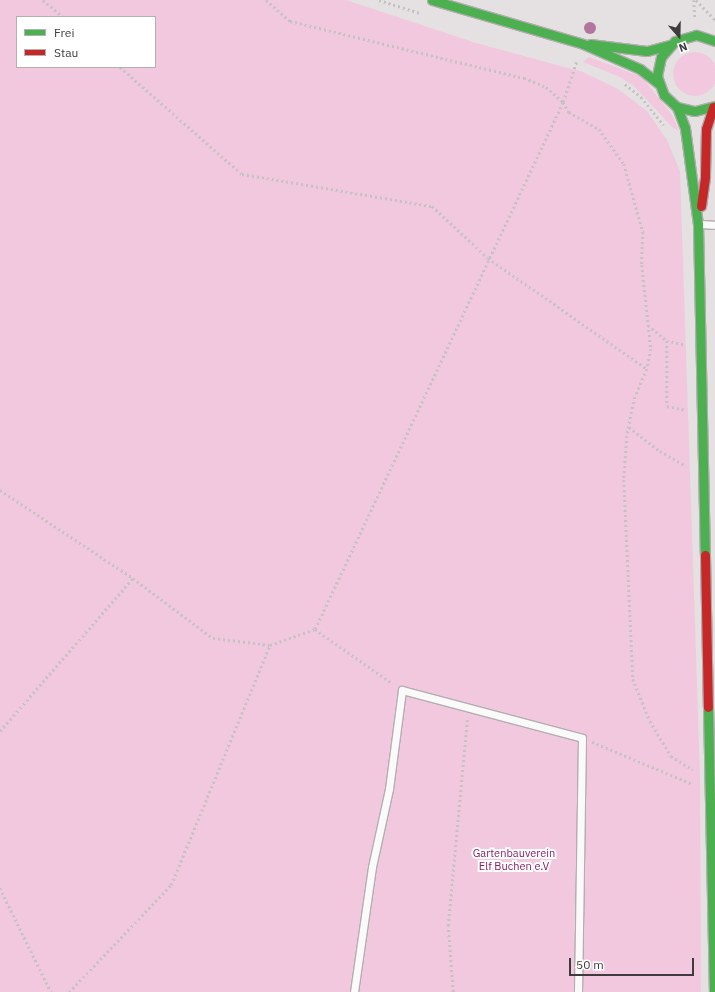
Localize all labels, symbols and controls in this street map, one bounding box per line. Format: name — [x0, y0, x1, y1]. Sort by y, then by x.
legend — [16, 16, 156, 68]
north arrow — [659, 16, 699, 56]
text: Frei — [54, 25, 74, 40]
text: N — [677, 39, 689, 55]
text: Stau — [54, 45, 78, 60]
park label: Gartenbauverein Elf Buchen e.V — [473, 847, 555, 873]
scale bar — [571, 950, 696, 976]
text: 50 m — [576, 957, 604, 972]

